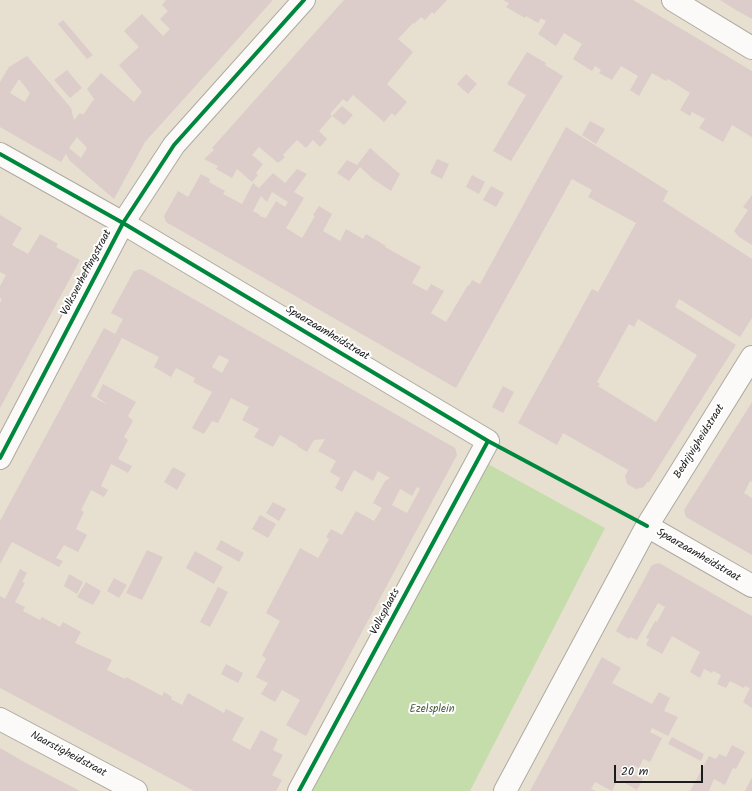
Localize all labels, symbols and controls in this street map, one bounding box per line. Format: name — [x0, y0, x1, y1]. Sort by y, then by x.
street label: Volksverheffingstraat — [59, 228, 115, 318]
street label: Spaarzaamheidstraat — [283, 304, 371, 364]
street label: Bedrijvigheidstraat — [672, 402, 728, 482]
street label: Spaarzaamheidstraat — [654, 527, 742, 585]
street label: Volksplaats — [368, 587, 404, 637]
park label: Ezelsplein — [410, 703, 454, 717]
street label: Naarstigheidstraat — [28, 729, 108, 781]
scale bar — [616, 757, 705, 783]
text: 20 m — [621, 762, 648, 781]

